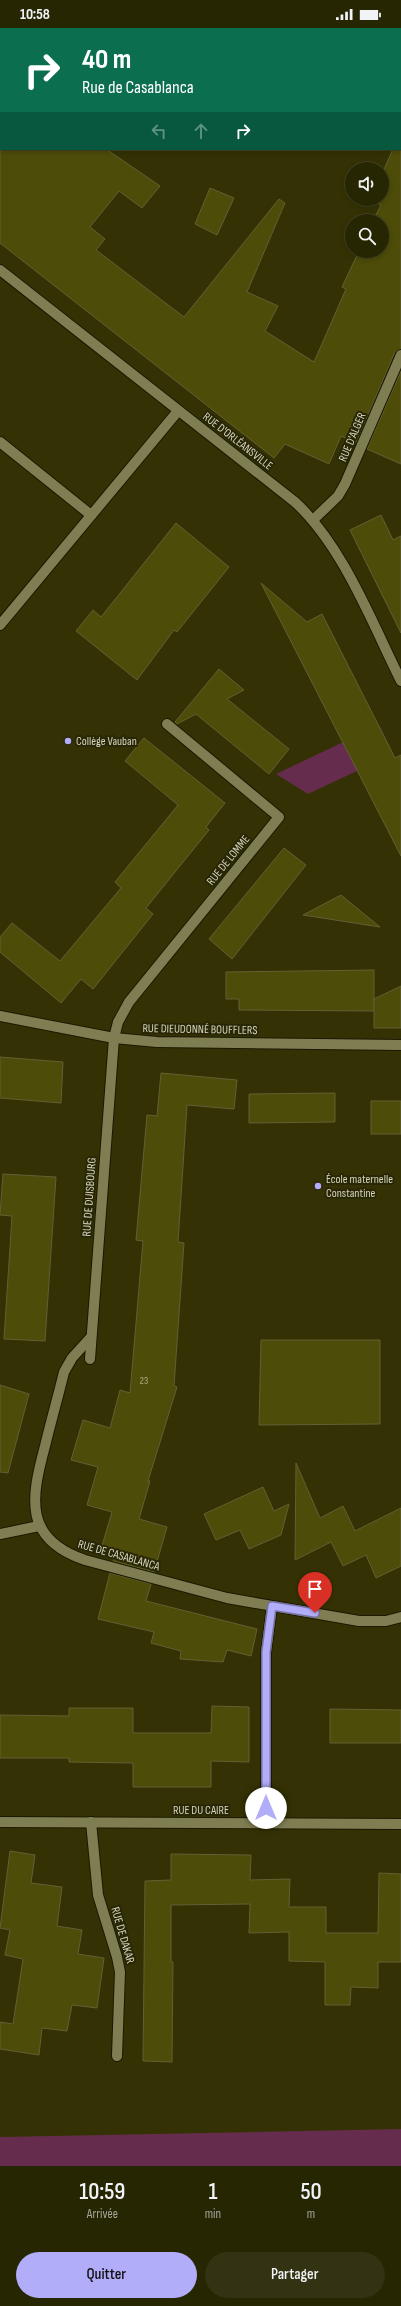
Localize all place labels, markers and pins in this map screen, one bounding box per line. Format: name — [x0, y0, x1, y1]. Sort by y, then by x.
place label: Collège Vauban — [76, 734, 137, 749]
marker: Collège Vauban — [63, 736, 73, 746]
place label: École maternelle Constantine — [326, 1172, 393, 1201]
marker: École maternelle Constantine — [313, 1181, 323, 1191]
pin — [298, 1572, 332, 1613]

